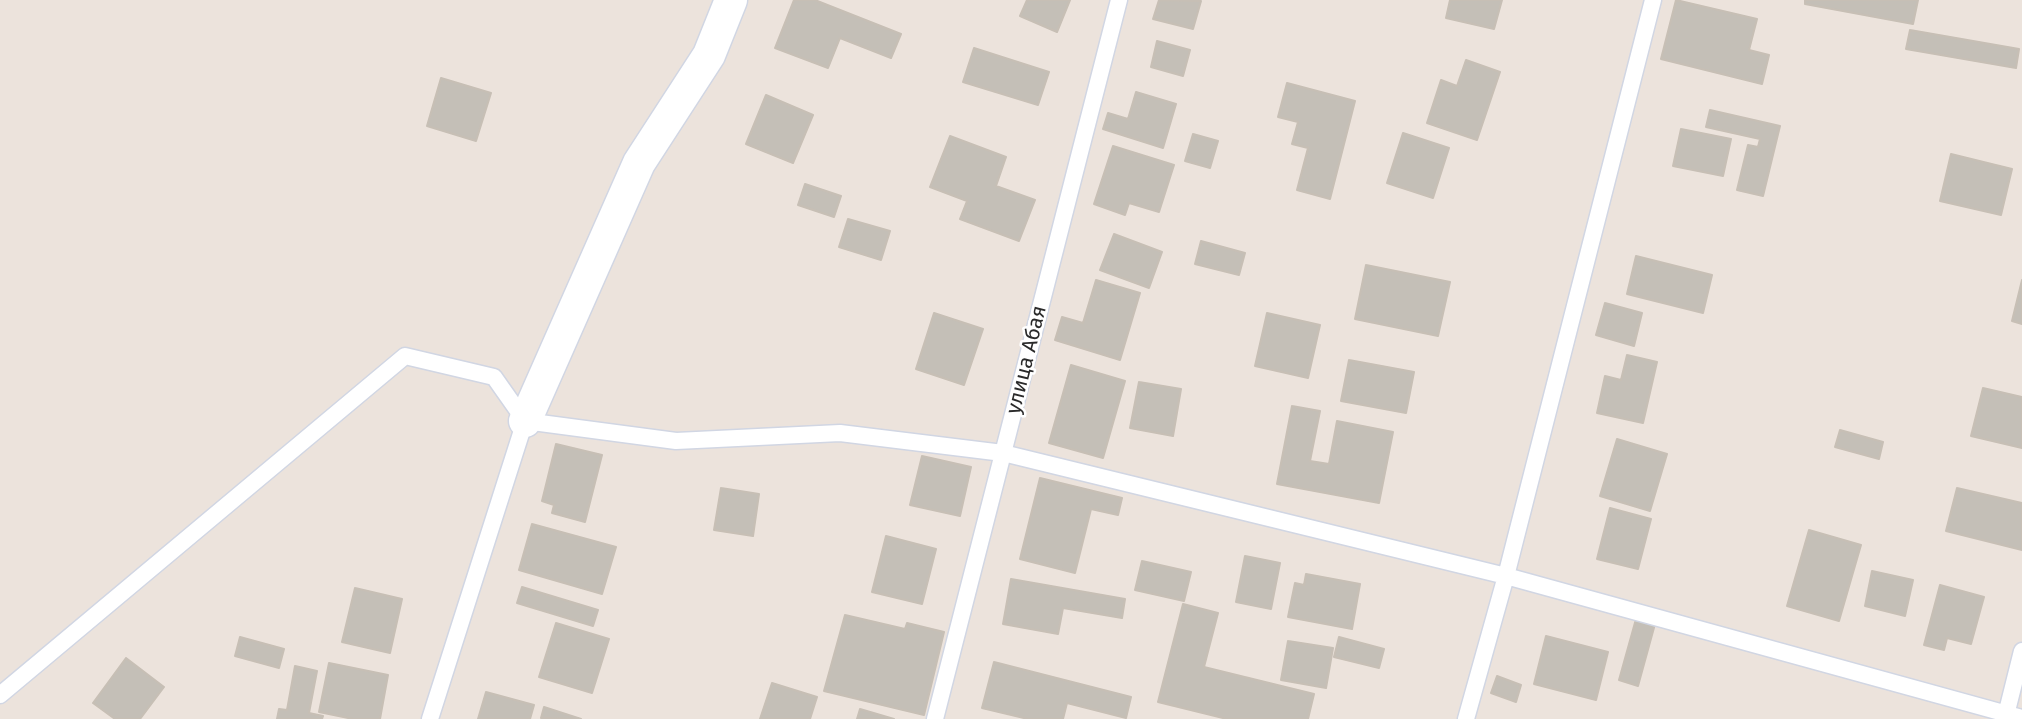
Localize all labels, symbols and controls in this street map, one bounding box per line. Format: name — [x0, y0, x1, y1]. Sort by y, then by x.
street label: улица Абая — [1001, 303, 1053, 417]

